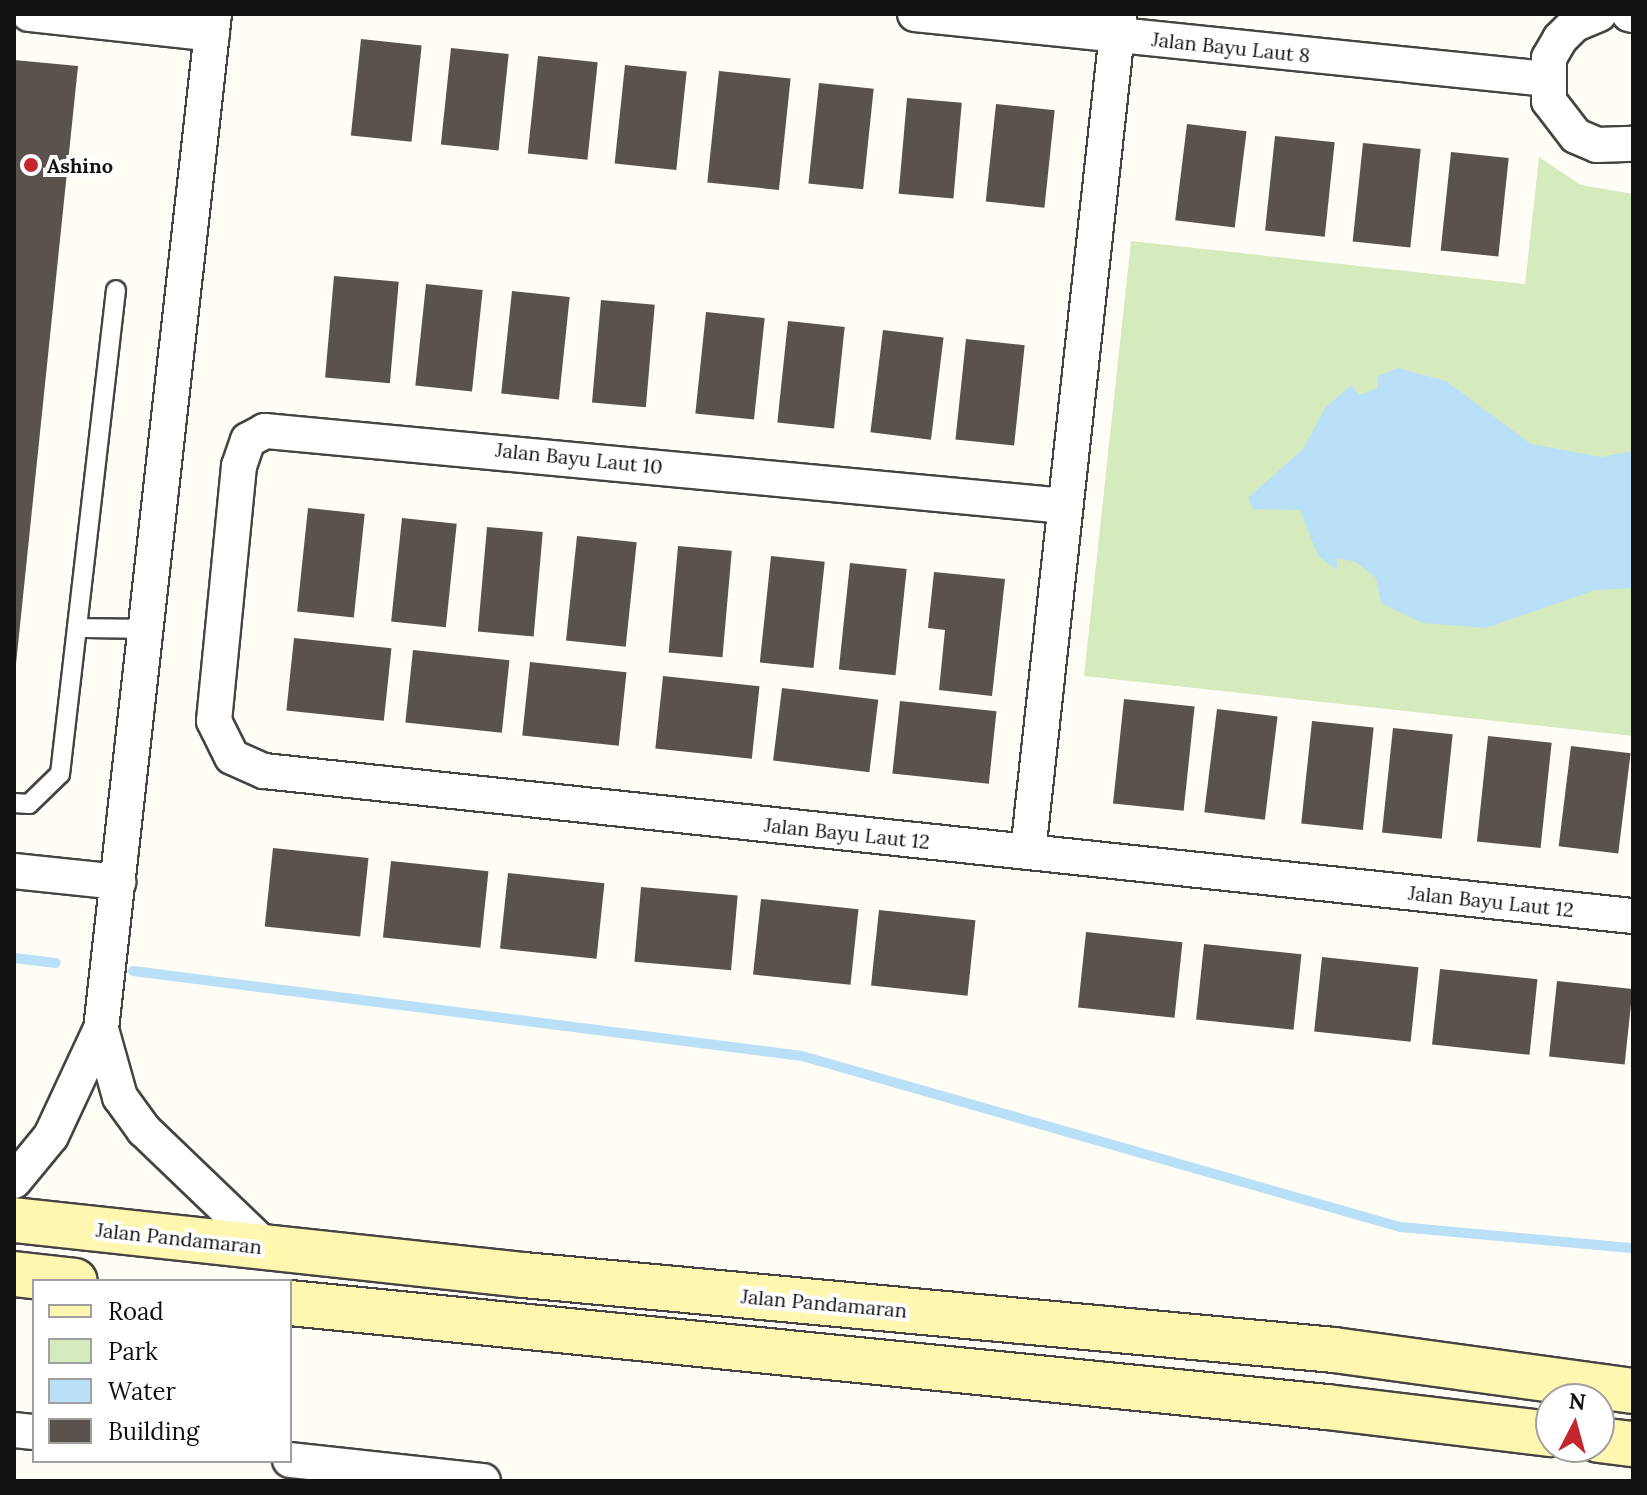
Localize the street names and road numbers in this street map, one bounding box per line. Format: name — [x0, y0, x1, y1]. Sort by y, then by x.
street label: Jalan Bayu Laut 8 — [1151, 27, 1311, 67]
street label: Jalan Bayu Laut 10 — [494, 437, 664, 479]
street label: Jalan Bayu Laut 12 — [763, 812, 931, 854]
street label: Jalan Bayu Laut 12 — [1407, 880, 1575, 922]
street label: Jalan Pandamaran — [95, 1217, 263, 1259]
street label: Jalan Pandamaran — [740, 1284, 908, 1322]

